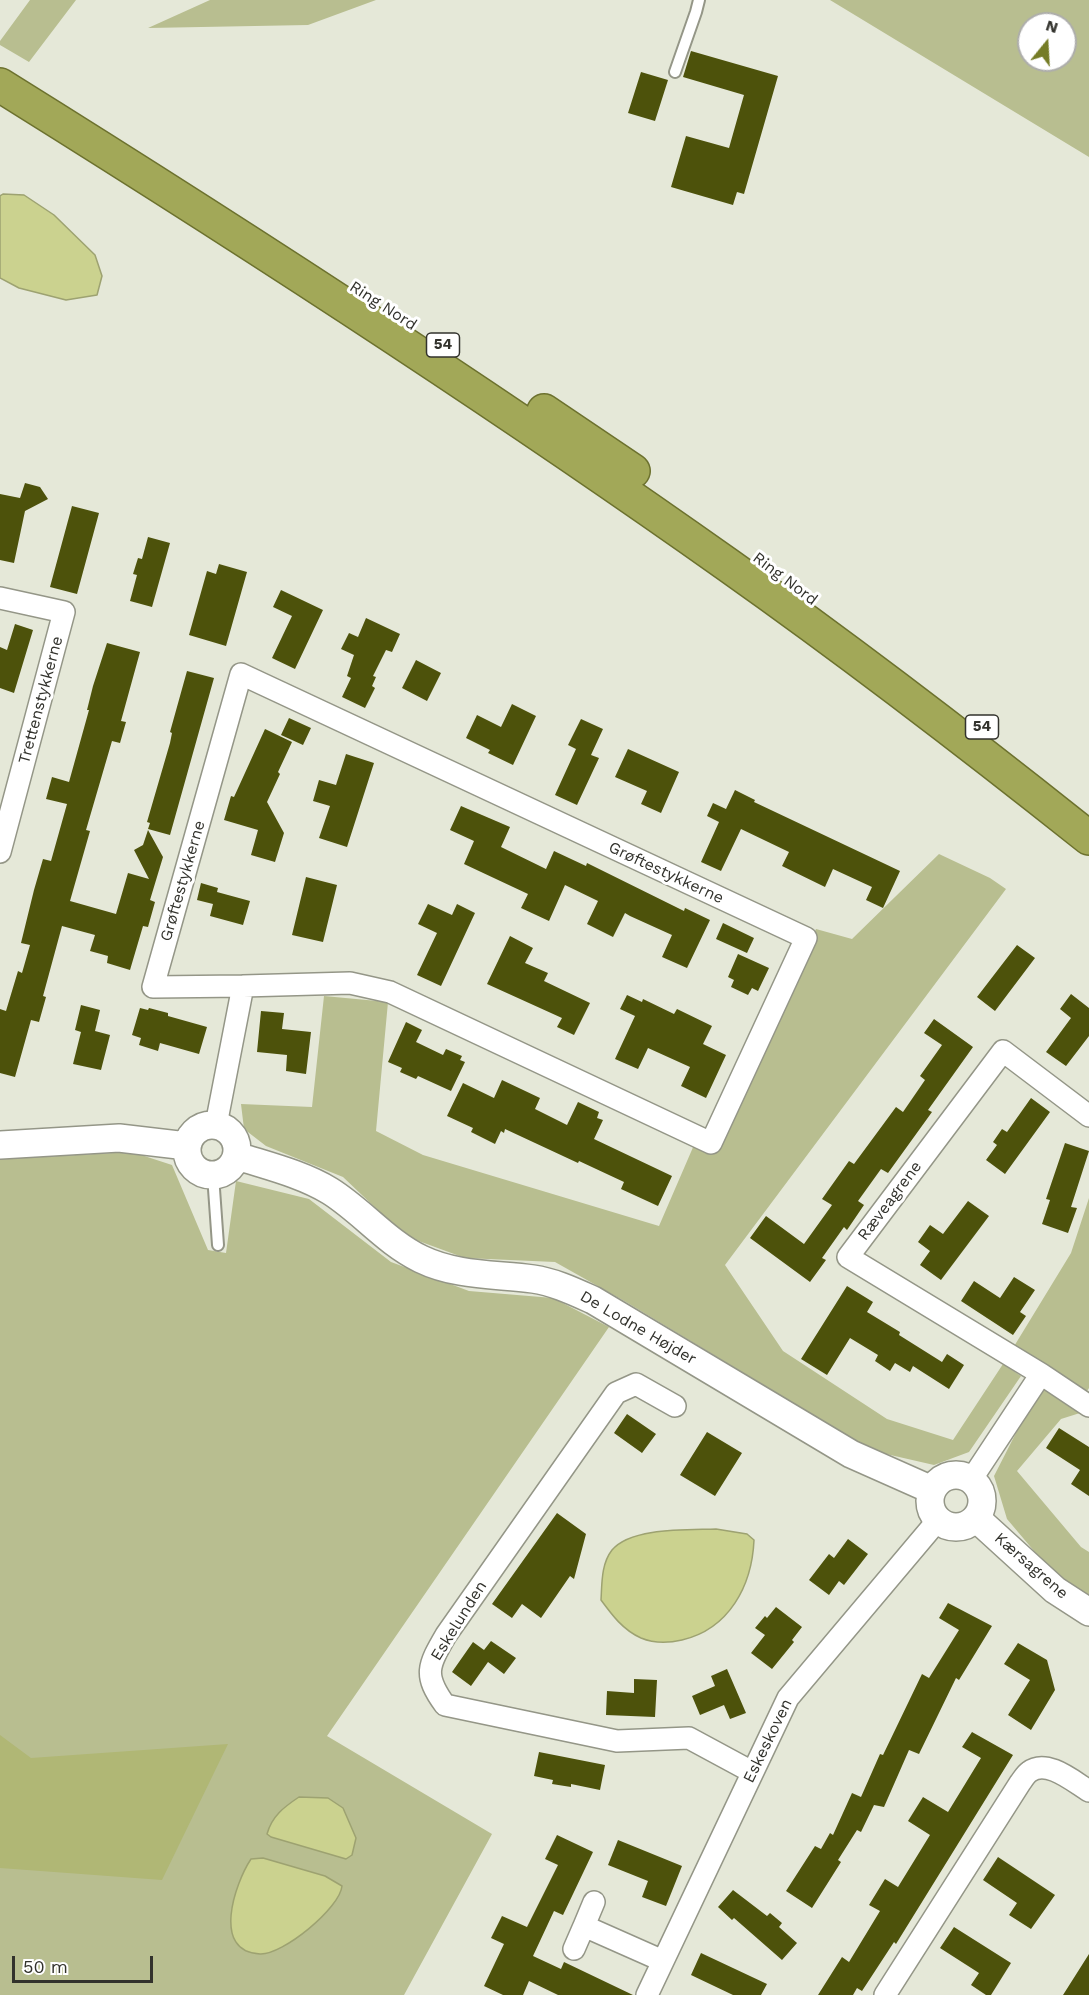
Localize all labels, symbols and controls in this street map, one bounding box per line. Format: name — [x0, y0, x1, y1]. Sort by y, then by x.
north arrow — [1017, 12, 1077, 72]
text: N — [1044, 15, 1061, 37]
street label: Ring Nord — [346, 277, 420, 335]
road number: 54 — [426, 333, 460, 357]
street label: Ring Nord — [749, 548, 821, 610]
street label: Trettenstykkerne — [15, 634, 67, 766]
road number: 54 — [966, 715, 998, 739]
street label: Grøftestykkerne — [157, 818, 209, 944]
street label: Grøftestykkerne — [605, 838, 727, 908]
street label: Ræveagrene — [854, 1157, 926, 1245]
street label: De Lodne Højder — [576, 1287, 700, 1369]
street label: Kærsagrene — [990, 1529, 1072, 1603]
street label: Eskelunden — [427, 1578, 491, 1664]
street label: Eskeskoven — [739, 1696, 797, 1786]
scale bar — [15, 1944, 156, 1982]
text: 50 m — [23, 1956, 68, 1977]

